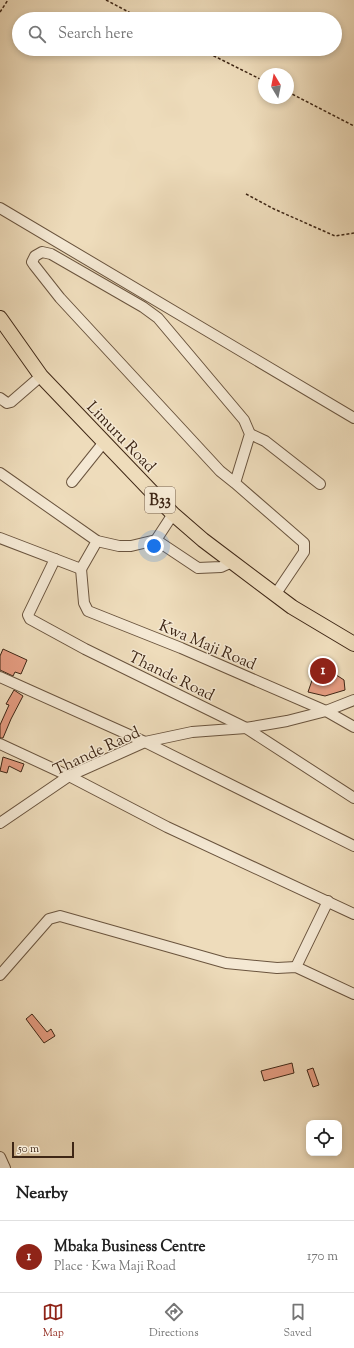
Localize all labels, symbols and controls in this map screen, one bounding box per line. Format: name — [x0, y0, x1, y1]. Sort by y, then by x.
search box — [12, 12, 342, 56]
icon: search — [26, 23, 48, 45]
text: Search here — [58, 24, 133, 45]
north arrow — [258, 68, 294, 104]
street label: Limuru Road — [80, 397, 160, 478]
road number: B33 — [145, 487, 175, 513]
your location — [144, 536, 164, 556]
street label: Kwa Maji Road — [155, 615, 259, 677]
street label: Thande Road — [124, 647, 218, 708]
pin: 1 — [310, 656, 336, 686]
street label: Thande Raod — [50, 722, 144, 782]
map controls — [306, 1120, 342, 1156]
button: locate — [306, 1120, 342, 1156]
scale bar — [12, 1140, 74, 1159]
text: 50 m — [18, 1141, 39, 1157]
text: Nearby — [16, 1182, 68, 1206]
text: Mbaka Business Centre — [54, 1237, 206, 1258]
text: 1 — [27, 1248, 31, 1266]
text: 170 m — [307, 1248, 338, 1266]
text: Place · Kwa Maji Road — [54, 1258, 176, 1276]
tab: Map — [42, 1301, 64, 1341]
tab: Directions — [149, 1301, 199, 1341]
tab: Saved — [283, 1301, 312, 1341]

